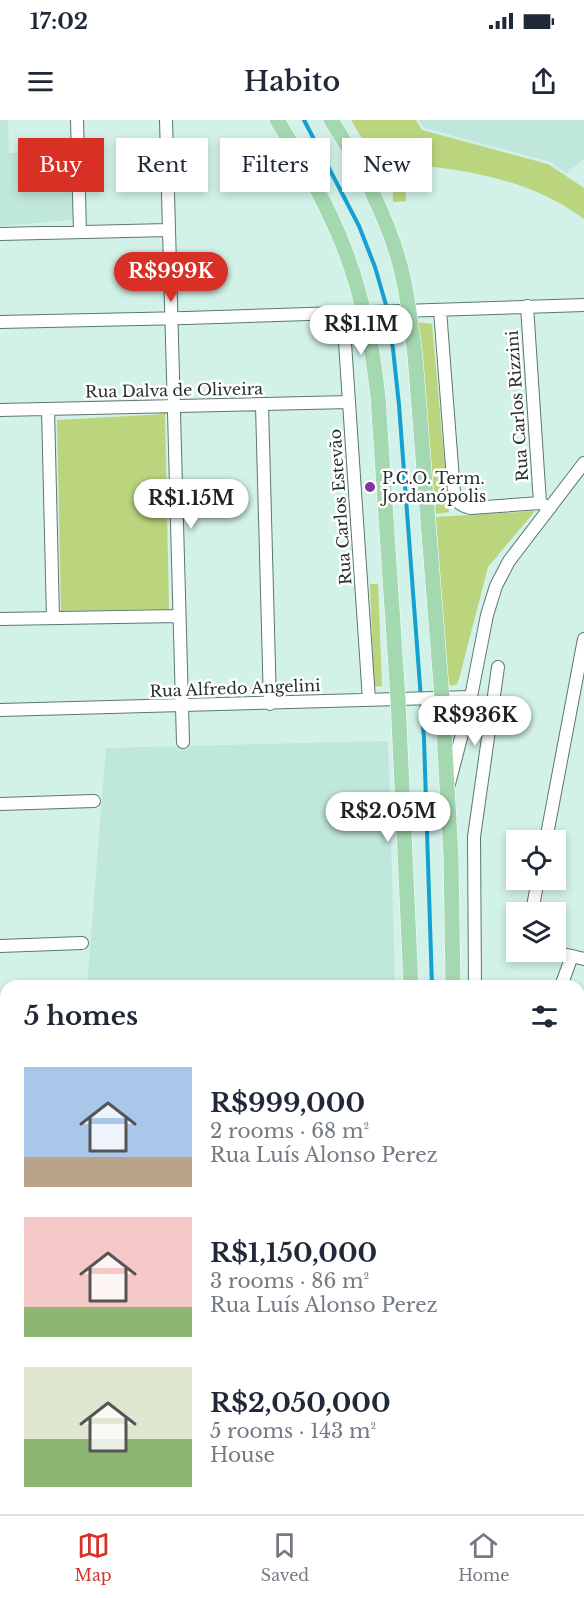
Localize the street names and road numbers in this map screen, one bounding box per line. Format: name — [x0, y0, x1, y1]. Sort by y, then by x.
street label: Rua Carlos Rizzini — [502, 329, 532, 482]
street label: Rua Dalva de Oliveira — [85, 378, 263, 402]
street label: Rua Carlos Estevão — [325, 428, 355, 586]
street label: Rua Alfredo Angelini — [149, 675, 321, 701]

